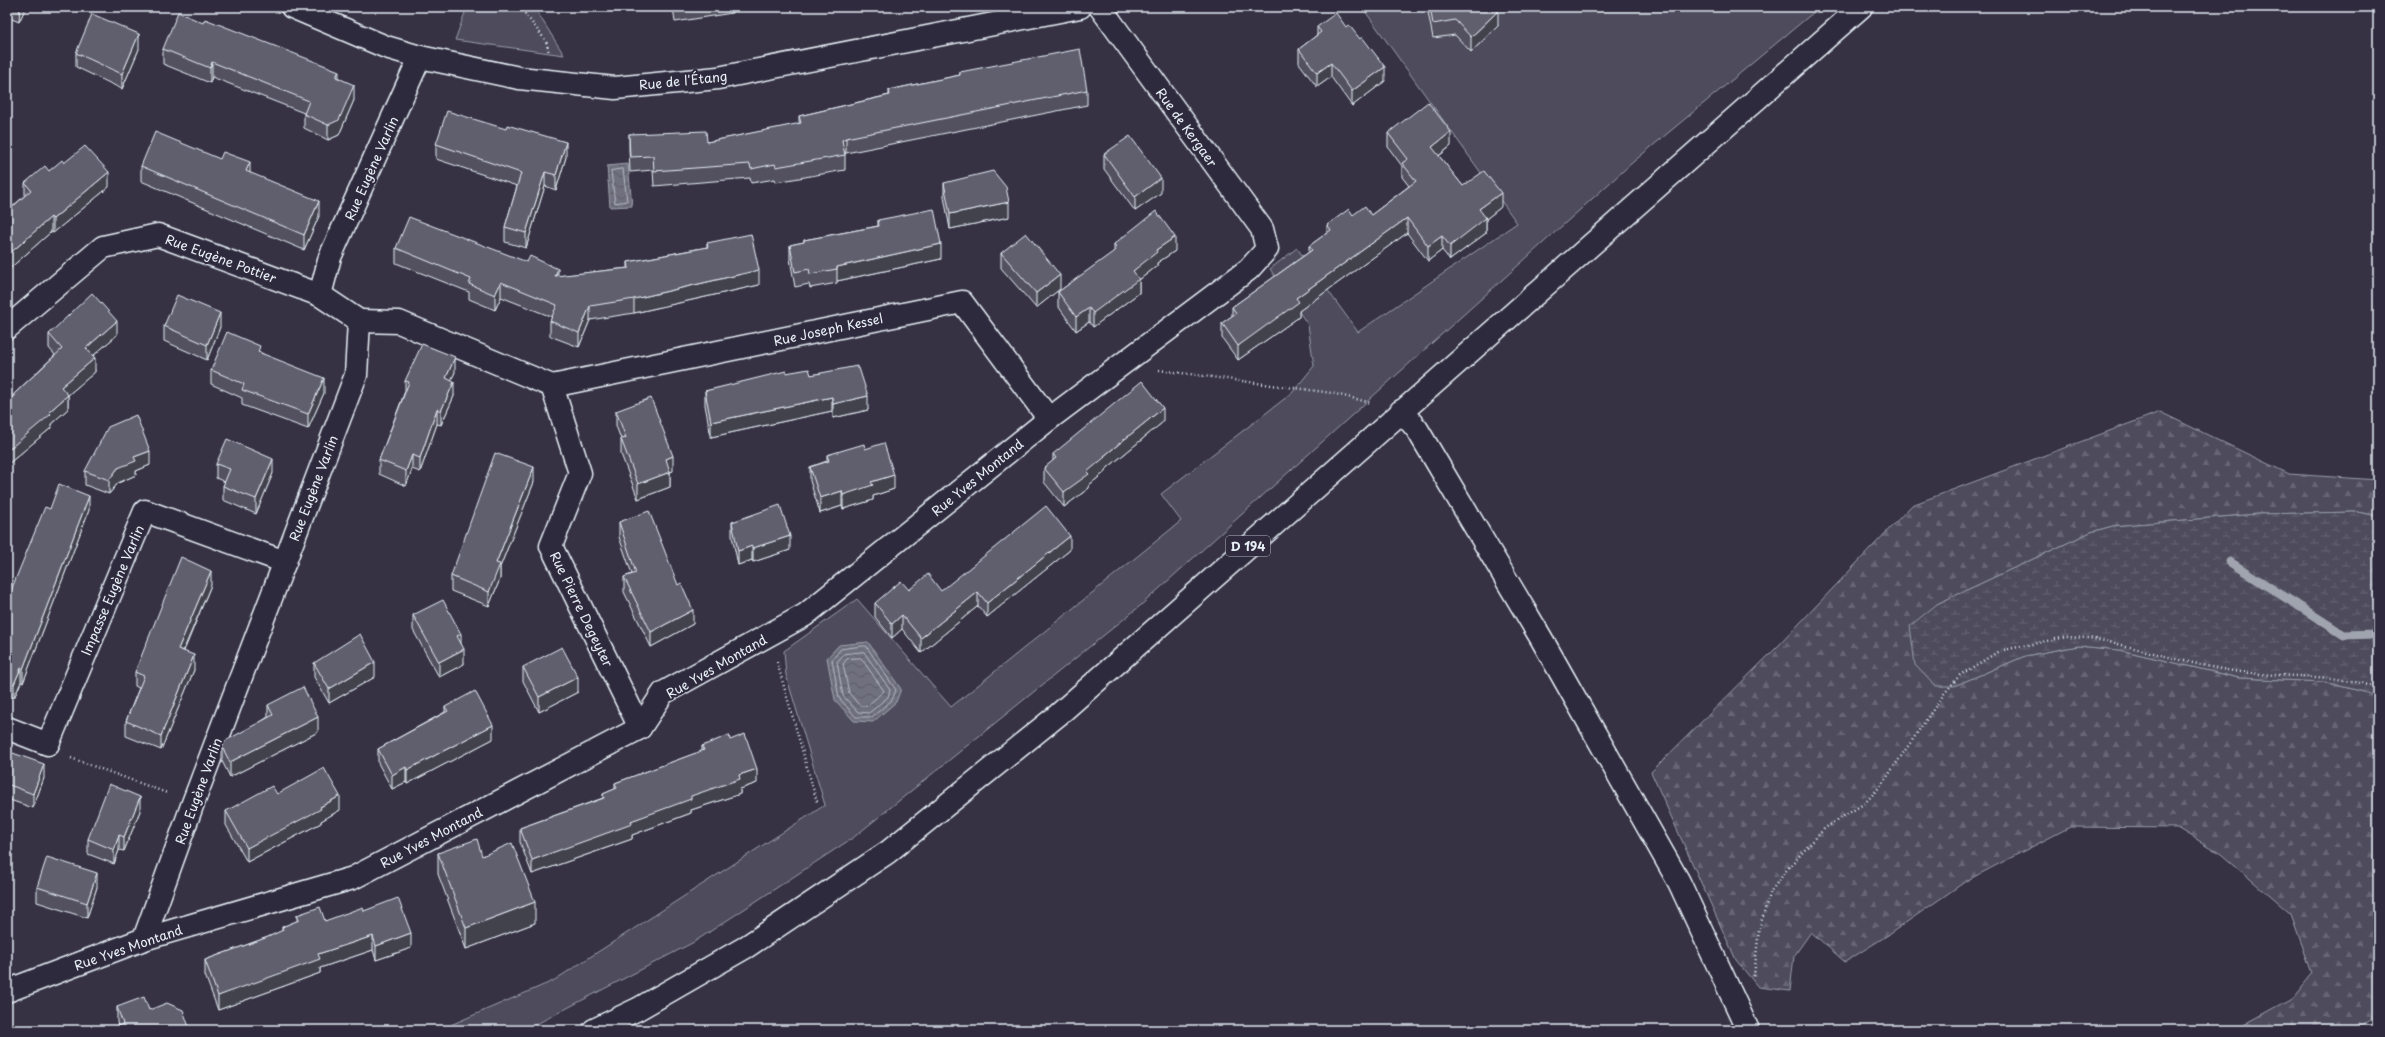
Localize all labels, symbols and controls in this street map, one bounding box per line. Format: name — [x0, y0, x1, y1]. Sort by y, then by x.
street label: Rue de l'Étang — [638, 66, 728, 94]
street label: Rue de Kergaer — [1152, 84, 1222, 170]
street label: Rue Eugène Varlin — [339, 113, 403, 223]
street label: Rue Eugène Pottier — [163, 229, 279, 287]
street label: Rue Joseph Kessel — [772, 308, 884, 350]
street label: Rue Eugène Varlin — [284, 432, 342, 544]
street label: Rue Yves Montand — [927, 434, 1027, 520]
street label: Impasse Eugène Varlin — [76, 522, 148, 658]
road number: D 194 — [1226, 536, 1270, 556]
street label: Rue Pierre Degeyter — [546, 548, 619, 671]
street label: Rue Yves Montand — [662, 629, 770, 703]
street label: Rue Eugène Varlin — [170, 735, 226, 847]
street label: Rue Yves Montand — [377, 802, 486, 872]
street label: Rue Yves Montand — [71, 920, 185, 974]

